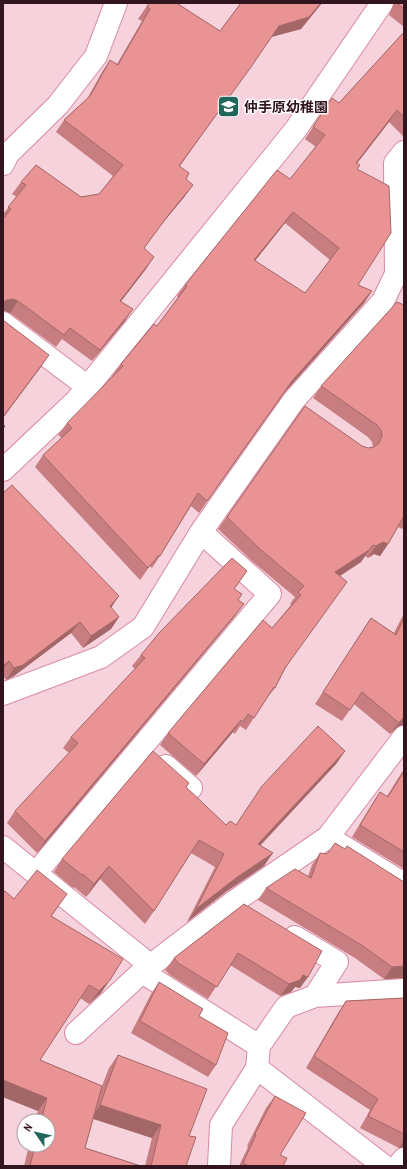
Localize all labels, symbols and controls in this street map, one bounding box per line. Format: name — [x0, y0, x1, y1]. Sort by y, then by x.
school or university icon: 仲手原幼稚園 — [215, 94, 241, 120]
place label: 仲手原幼稚園 — [244, 98, 328, 116]
north arrow — [16, 1113, 56, 1153]
text: N — [20, 1121, 35, 1134]

